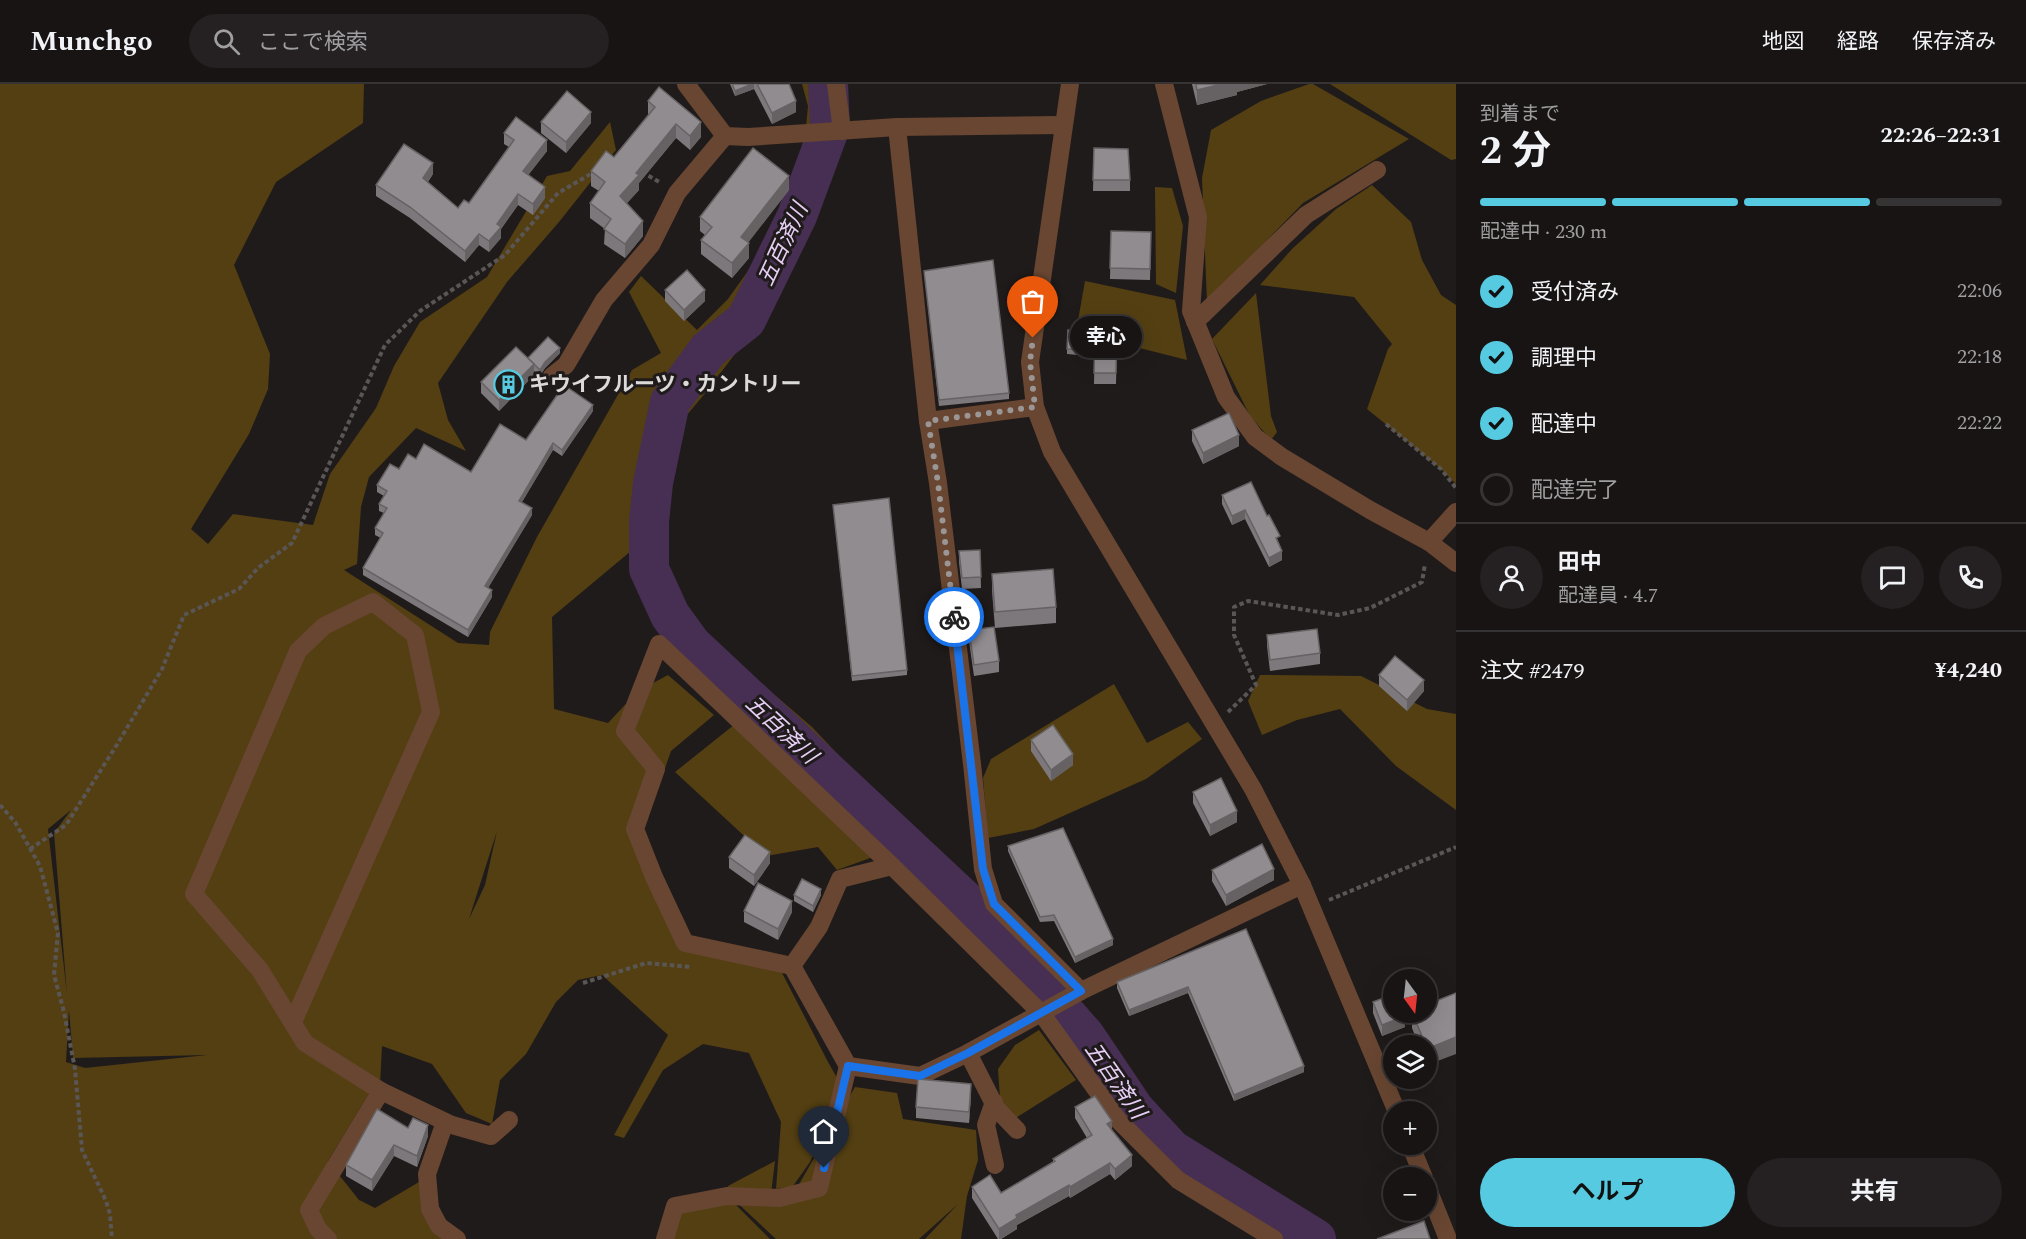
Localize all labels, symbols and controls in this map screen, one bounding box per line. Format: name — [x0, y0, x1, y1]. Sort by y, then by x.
search box — [189, 14, 609, 68]
text: Munchgo — [30, 20, 153, 63]
icon: search — [210, 25, 243, 58]
text: ここで検索 — [258, 26, 368, 59]
text: 地図 — [1762, 26, 1804, 58]
text: 経路 — [1837, 26, 1879, 58]
text: 保存済み — [1912, 26, 1996, 58]
text: 到着まで — [1480, 99, 1560, 129]
text: 22:26–22:31 — [1880, 119, 2002, 152]
text: 2 分 — [1480, 122, 1551, 181]
water label: 五百済川 — [750, 196, 818, 291]
text: 配達中 · 230 m — [1480, 217, 1607, 247]
icon: check — [1480, 275, 1513, 308]
pin — [1007, 276, 1058, 338]
text: 受付済み — [1531, 276, 1619, 309]
text: 22:06 — [1957, 276, 2002, 306]
icon: bag — [1016, 285, 1049, 318]
callout: 幸心 — [1069, 317, 1141, 359]
text: 幸心 — [1086, 322, 1126, 352]
icon: check — [1480, 341, 1513, 374]
text: 調理中 — [1531, 342, 1597, 375]
text: 22:18 — [1957, 342, 2002, 372]
building icon: キウイフルーツ・カントリー — [492, 368, 524, 400]
place label: キウイフルーツ・カントリー — [529, 369, 802, 401]
icon: check — [1480, 407, 1513, 440]
text: 配達中 — [1531, 408, 1597, 441]
text: 22:22 — [1957, 408, 2002, 438]
text: 配達完了 — [1531, 474, 1619, 507]
button: person — [1480, 546, 1543, 609]
text: 田中 — [1558, 546, 1602, 579]
button: chat — [1861, 546, 1924, 609]
button: phone — [1939, 546, 2002, 609]
text: 配達員 · 4.7 — [1558, 581, 1658, 611]
courier — [924, 587, 984, 647]
icon: bike — [938, 601, 971, 634]
text: ¥4,240 — [1934, 654, 2002, 687]
text: 注文 #2479 — [1480, 655, 1585, 688]
water label: 五百済川 — [738, 688, 826, 774]
north arrow — [1383, 969, 1437, 1023]
map controls — [1383, 969, 1437, 1221]
water label: 五百済川 — [1076, 1035, 1155, 1128]
button: layers — [1383, 1035, 1437, 1089]
button: + — [1383, 1101, 1437, 1155]
pin — [798, 1106, 849, 1168]
icon: home — [807, 1115, 840, 1148]
button: ヘルプ — [1480, 1158, 1735, 1227]
button: 共有 — [1747, 1158, 2002, 1227]
button: − — [1383, 1167, 1437, 1221]

